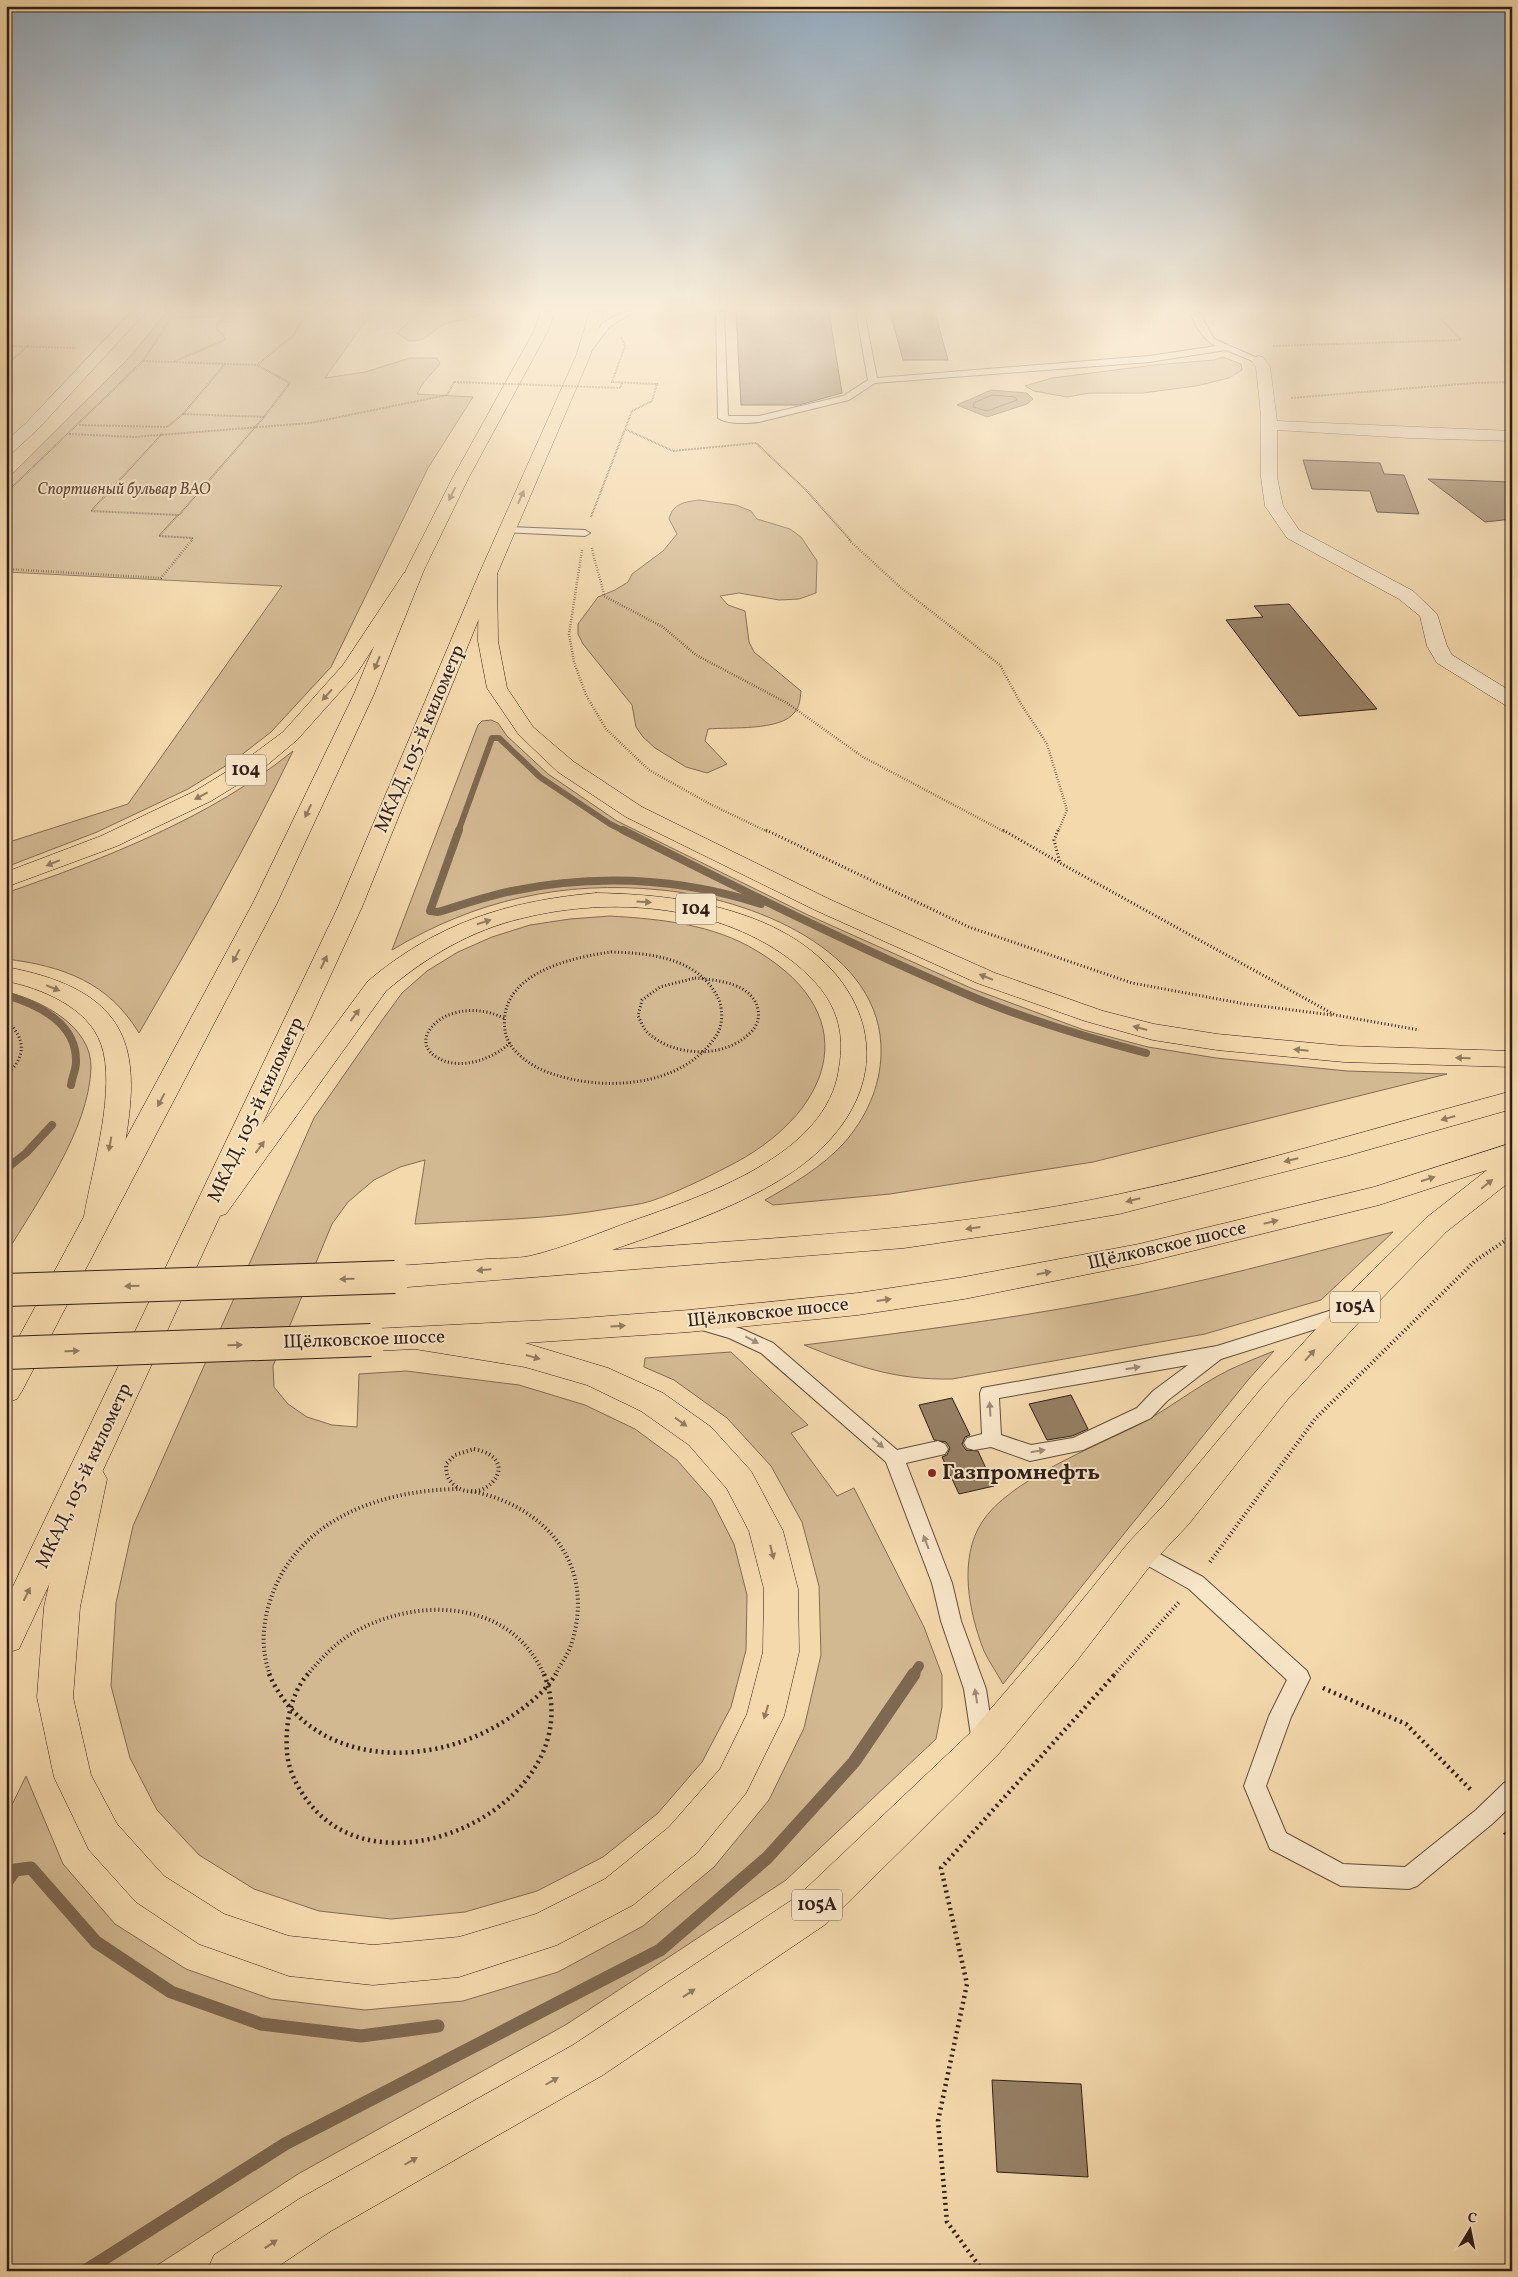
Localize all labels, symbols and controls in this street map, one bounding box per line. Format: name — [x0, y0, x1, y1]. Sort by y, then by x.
park label: Спортивный бульвар ВАО — [37, 479, 211, 501]
one-way arrow — [448, 487, 456, 502]
one-way arrow — [518, 490, 526, 504]
street label: МКАД, 105-й километр — [369, 641, 471, 837]
one-way arrow — [372, 656, 380, 670]
one-way arrow — [321, 688, 332, 701]
road number: 104 — [226, 754, 266, 786]
one-way arrow — [194, 792, 209, 800]
one-way arrow — [304, 804, 312, 818]
one-way arrow — [45, 859, 60, 867]
road number: 104 — [676, 894, 716, 924]
one-way arrow — [636, 898, 652, 906]
one-way arrow — [477, 917, 492, 925]
one-way arrow — [232, 949, 240, 963]
one-way arrow — [321, 955, 329, 969]
one-way arrow — [978, 973, 993, 981]
one-way arrow — [46, 984, 61, 992]
one-way arrow — [350, 1008, 360, 1022]
street label: МКАД, 105-й километр — [202, 1013, 310, 1207]
one-way arrow — [1132, 1024, 1147, 1032]
one-way arrow — [1293, 1046, 1309, 1054]
one-way arrow — [1455, 1054, 1471, 1062]
one-way arrow — [156, 1093, 165, 1107]
one-way arrow — [1440, 1114, 1456, 1122]
one-way arrow — [106, 1136, 114, 1152]
one-way arrow — [254, 1141, 265, 1154]
one-way arrow — [1284, 1157, 1299, 1165]
one-way arrow — [1421, 1175, 1436, 1183]
one-way arrow — [1480, 1179, 1493, 1190]
one-way arrow — [1126, 1196, 1141, 1204]
street label: Щёлковское шоссе — [1085, 1215, 1249, 1277]
one-way arrow — [1264, 1217, 1279, 1225]
one-way arrow — [965, 1224, 981, 1232]
one-way arrow — [475, 1266, 491, 1274]
one-way arrow — [1036, 1268, 1052, 1276]
one-way arrow — [338, 1275, 354, 1283]
one-way arrow — [124, 1282, 140, 1290]
road number: 105A — [1330, 1291, 1380, 1322]
street label: Щёлковское шоссе — [686, 1292, 850, 1334]
one-way arrow — [876, 1296, 892, 1304]
one-way arrow — [610, 1322, 626, 1330]
street label: Щёлковское шоссе — [283, 1324, 445, 1356]
one-way arrow — [745, 1336, 760, 1344]
one-way arrow — [227, 1341, 243, 1349]
one-way arrow — [65, 1346, 81, 1354]
one-way arrow — [1304, 1350, 1316, 1362]
one-way arrow — [526, 1354, 541, 1362]
one-way arrow — [1125, 1363, 1141, 1371]
street label: МКАД, 105-й километр — [30, 1379, 138, 1573]
one-way arrow — [985, 1401, 993, 1417]
one-way arrow — [674, 1417, 687, 1427]
one-way arrow — [871, 1437, 883, 1449]
one-way arrow — [1031, 1447, 1047, 1455]
place label: Газпромнефть — [942, 1458, 1100, 1489]
marker: Газпромнефть — [926, 1467, 938, 1479]
one-way arrow — [922, 1534, 930, 1549]
one-way arrow — [768, 1545, 776, 1560]
one-way arrow — [24, 1587, 32, 1601]
one-way arrow — [972, 1688, 980, 1704]
one-way arrow — [761, 1704, 769, 1719]
road number: 105A — [792, 1890, 842, 1920]
one-way arrow — [682, 1988, 695, 1998]
one-way arrow — [545, 2076, 559, 2085]
one-way arrow — [404, 2156, 417, 2165]
north arrow — [1446, 2204, 1496, 2254]
text: С — [1466, 2209, 1478, 2229]
one-way arrow — [264, 2239, 278, 2249]

